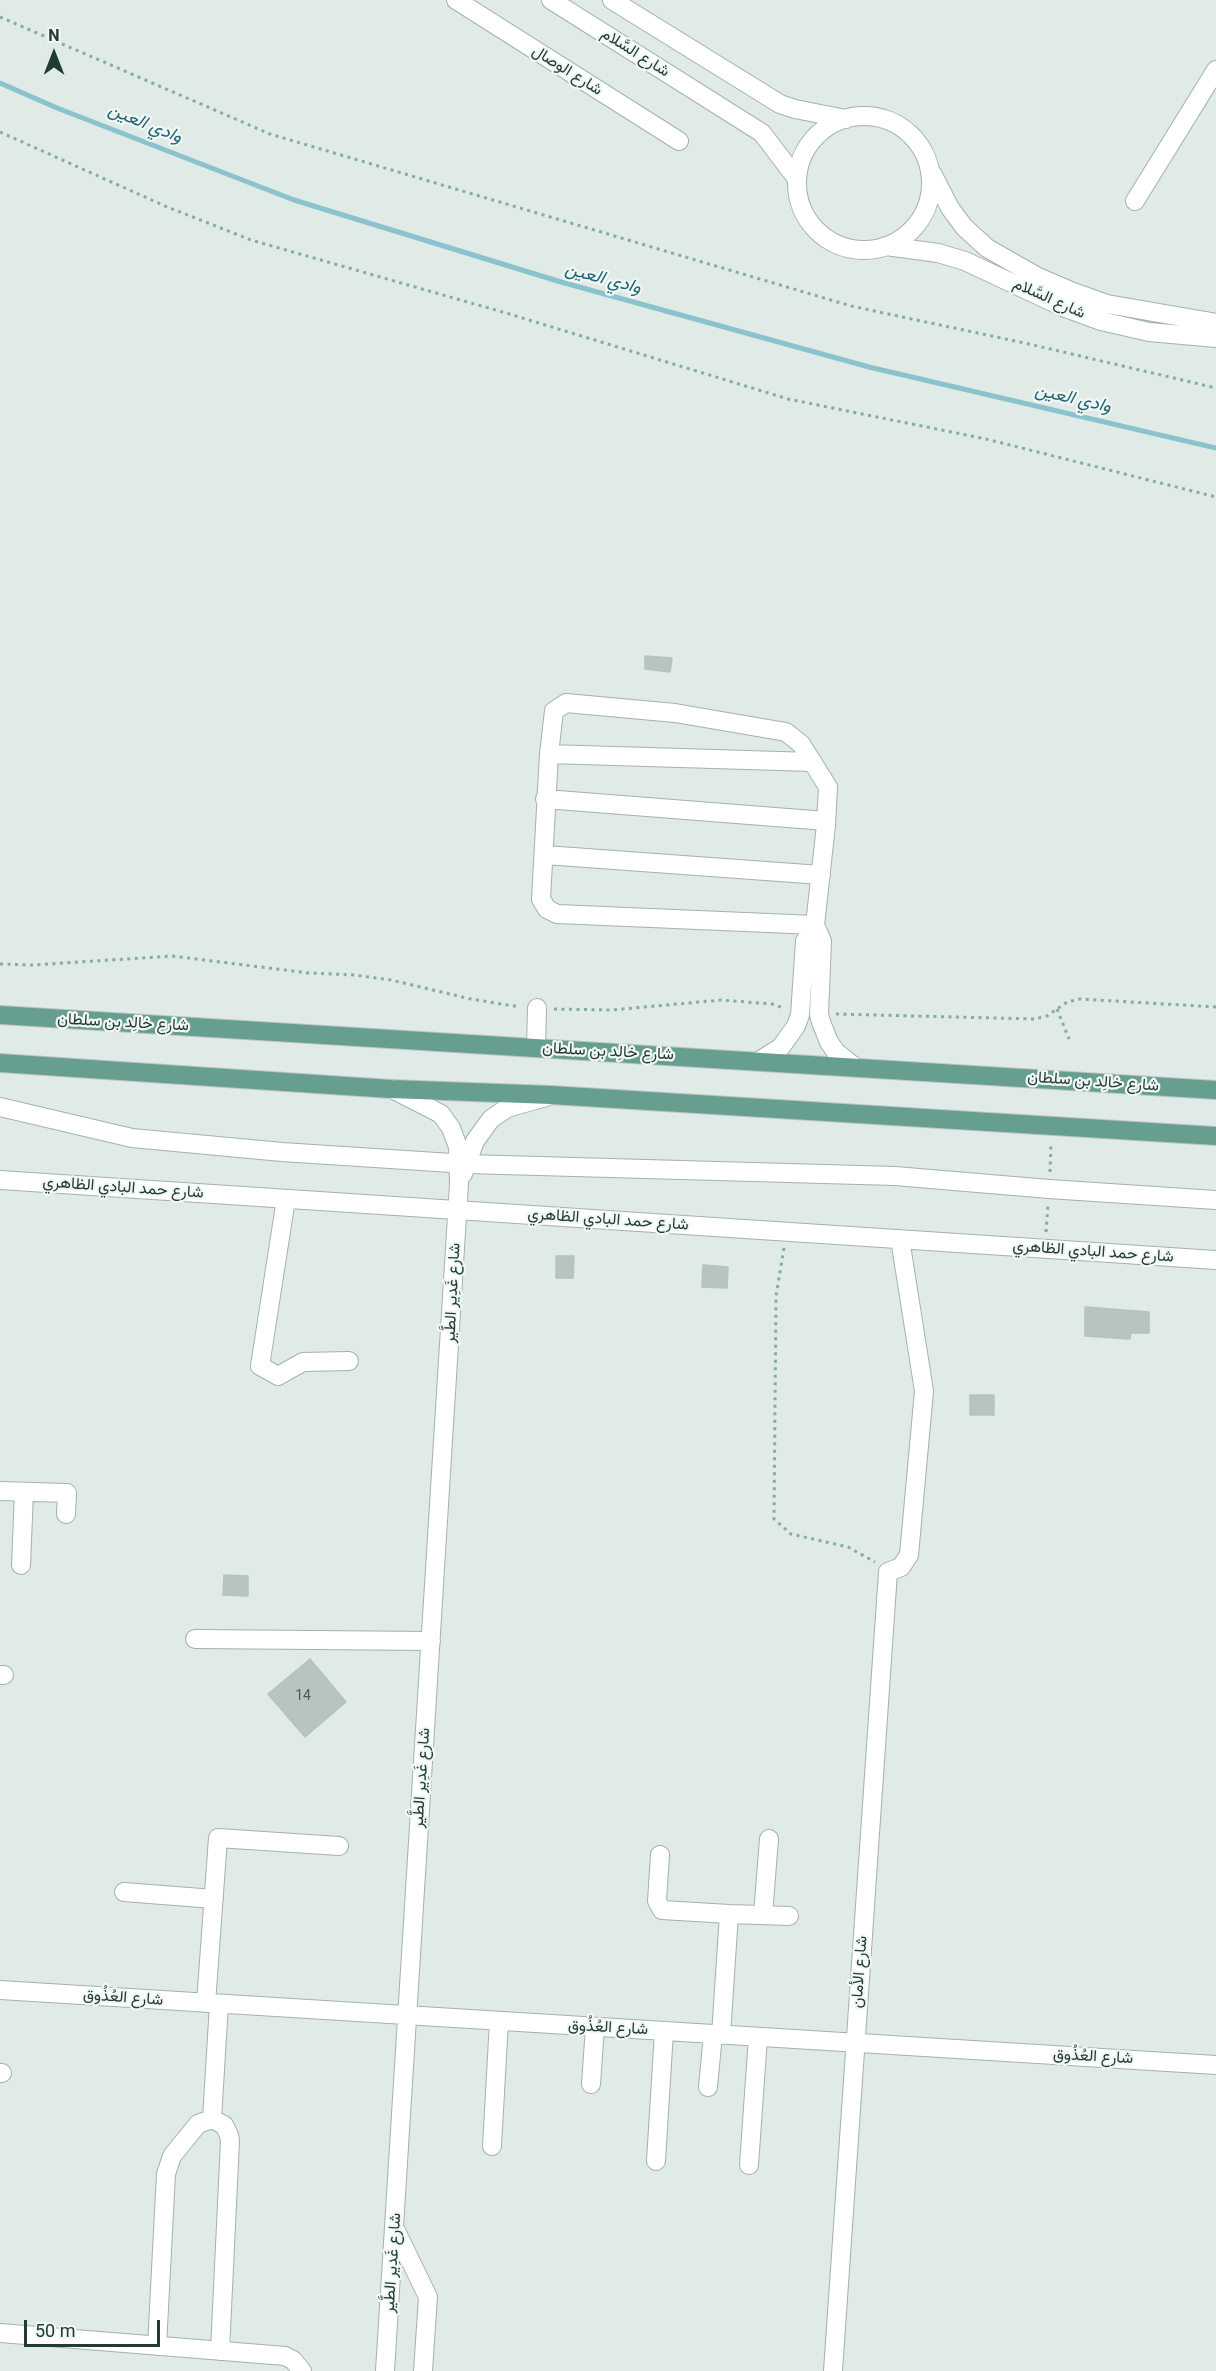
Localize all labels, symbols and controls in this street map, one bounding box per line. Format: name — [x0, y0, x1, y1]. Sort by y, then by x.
north arrow — [24, 24, 84, 84]
street label: شارع السَّلام — [597, 24, 673, 82]
text: N — [48, 26, 60, 45]
street label: شارع الوصال — [528, 42, 606, 100]
water label: وادي العين — [105, 99, 185, 149]
water label: وادي العين — [563, 259, 643, 299]
street label: شارع السَّلام — [1010, 275, 1088, 323]
water label: وادي العين — [1033, 380, 1113, 418]
street label: شارع خالِد بن سلطان — [57, 1010, 189, 1036]
street label: شارع خالِد بن سلطان — [542, 1039, 674, 1065]
street label: شارع خالِد بن سلطان — [1027, 1068, 1159, 1096]
street label: شارع حمد البادي الظاهري — [42, 1173, 204, 1203]
street label: شارع حمد البادي الظاهري — [527, 1205, 689, 1235]
street label: شارع حمد البادي الظاهري — [1012, 1237, 1174, 1267]
street label: شارع غَدِير الطَّير — [441, 1242, 465, 1344]
house number: 14 — [295, 1688, 311, 1704]
street label: شارع غَدِير الطَّير — [409, 1727, 435, 1829]
street label: شارع الأمان — [848, 1935, 872, 2009]
street label: شارع العُذُوق — [82, 1986, 164, 2010]
street label: شارع العُذُوق — [567, 2016, 649, 2040]
street label: شارع العُذُوق — [1052, 2045, 1134, 2069]
street label: شارع غَدِير الطَّير — [380, 2212, 406, 2314]
scale bar — [27, 2308, 164, 2346]
text: 50 m — [35, 2320, 75, 2341]

